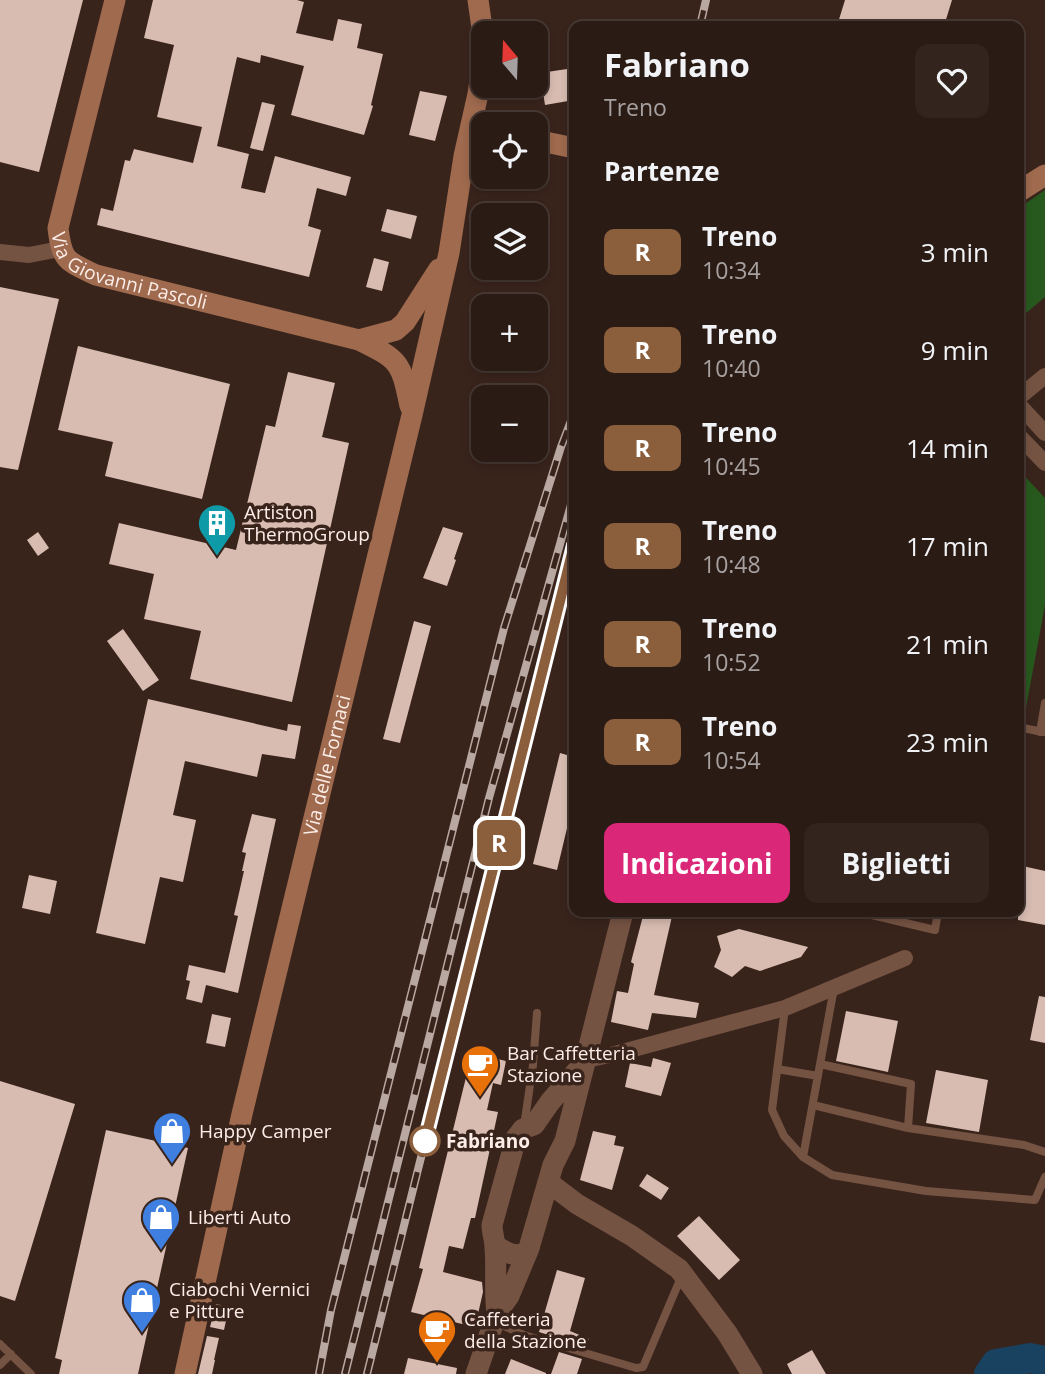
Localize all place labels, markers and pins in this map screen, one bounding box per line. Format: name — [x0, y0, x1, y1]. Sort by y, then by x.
place label: Artiston ThermoGroup — [244, 499, 370, 547]
building icon: Artiston ThermoGroup — [196, 502, 238, 557]
place label: Bar Caffetteria Stazione — [507, 1040, 636, 1088]
cafe icon: Bar Caffetteria Stazione — [459, 1043, 501, 1098]
shop icon: Happy Camper — [151, 1110, 193, 1165]
place label: Happy Camper — [199, 1118, 332, 1144]
marker: Fabriano — [410, 1126, 440, 1156]
place label: Fabriano — [446, 1128, 530, 1154]
shop icon: Liberti Auto — [140, 1196, 182, 1251]
place label: Liberti Auto — [188, 1204, 291, 1230]
place label: Ciabochi Vernici e Pitture — [169, 1276, 310, 1324]
shop icon: Ciabochi Vernici e Pitture — [121, 1279, 163, 1334]
place label: Caffeteria della Stazione — [464, 1306, 587, 1354]
cafe icon: Caffeteria della Stazione — [416, 1309, 458, 1364]

